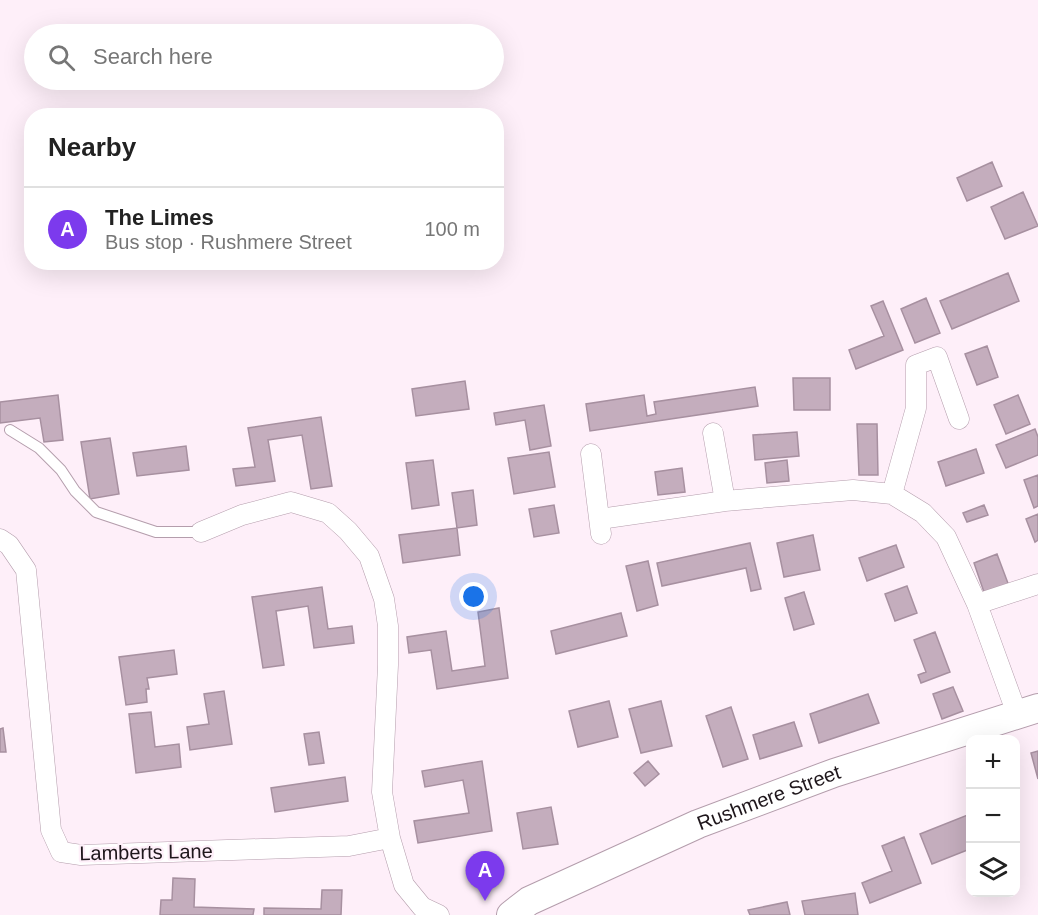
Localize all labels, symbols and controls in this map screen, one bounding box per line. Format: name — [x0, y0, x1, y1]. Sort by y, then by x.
search box — [24, 24, 504, 90]
icon: search — [45, 41, 78, 74]
text: Search here — [93, 44, 213, 69]
text: Nearby — [48, 132, 136, 162]
text: The Limes — [105, 205, 214, 230]
text: A — [60, 218, 75, 240]
text: 100 m — [424, 218, 480, 240]
text: Bus stop · Rushmere Street — [105, 231, 352, 253]
your location — [459, 582, 488, 611]
map controls — [966, 735, 1020, 897]
button: + — [966, 735, 1020, 789]
street label: Rushmere Street — [694, 761, 843, 834]
button: − — [966, 789, 1020, 843]
street label: Lamberts Lane — [79, 840, 213, 864]
button: layers — [966, 843, 1020, 897]
pin: A — [466, 852, 504, 901]

